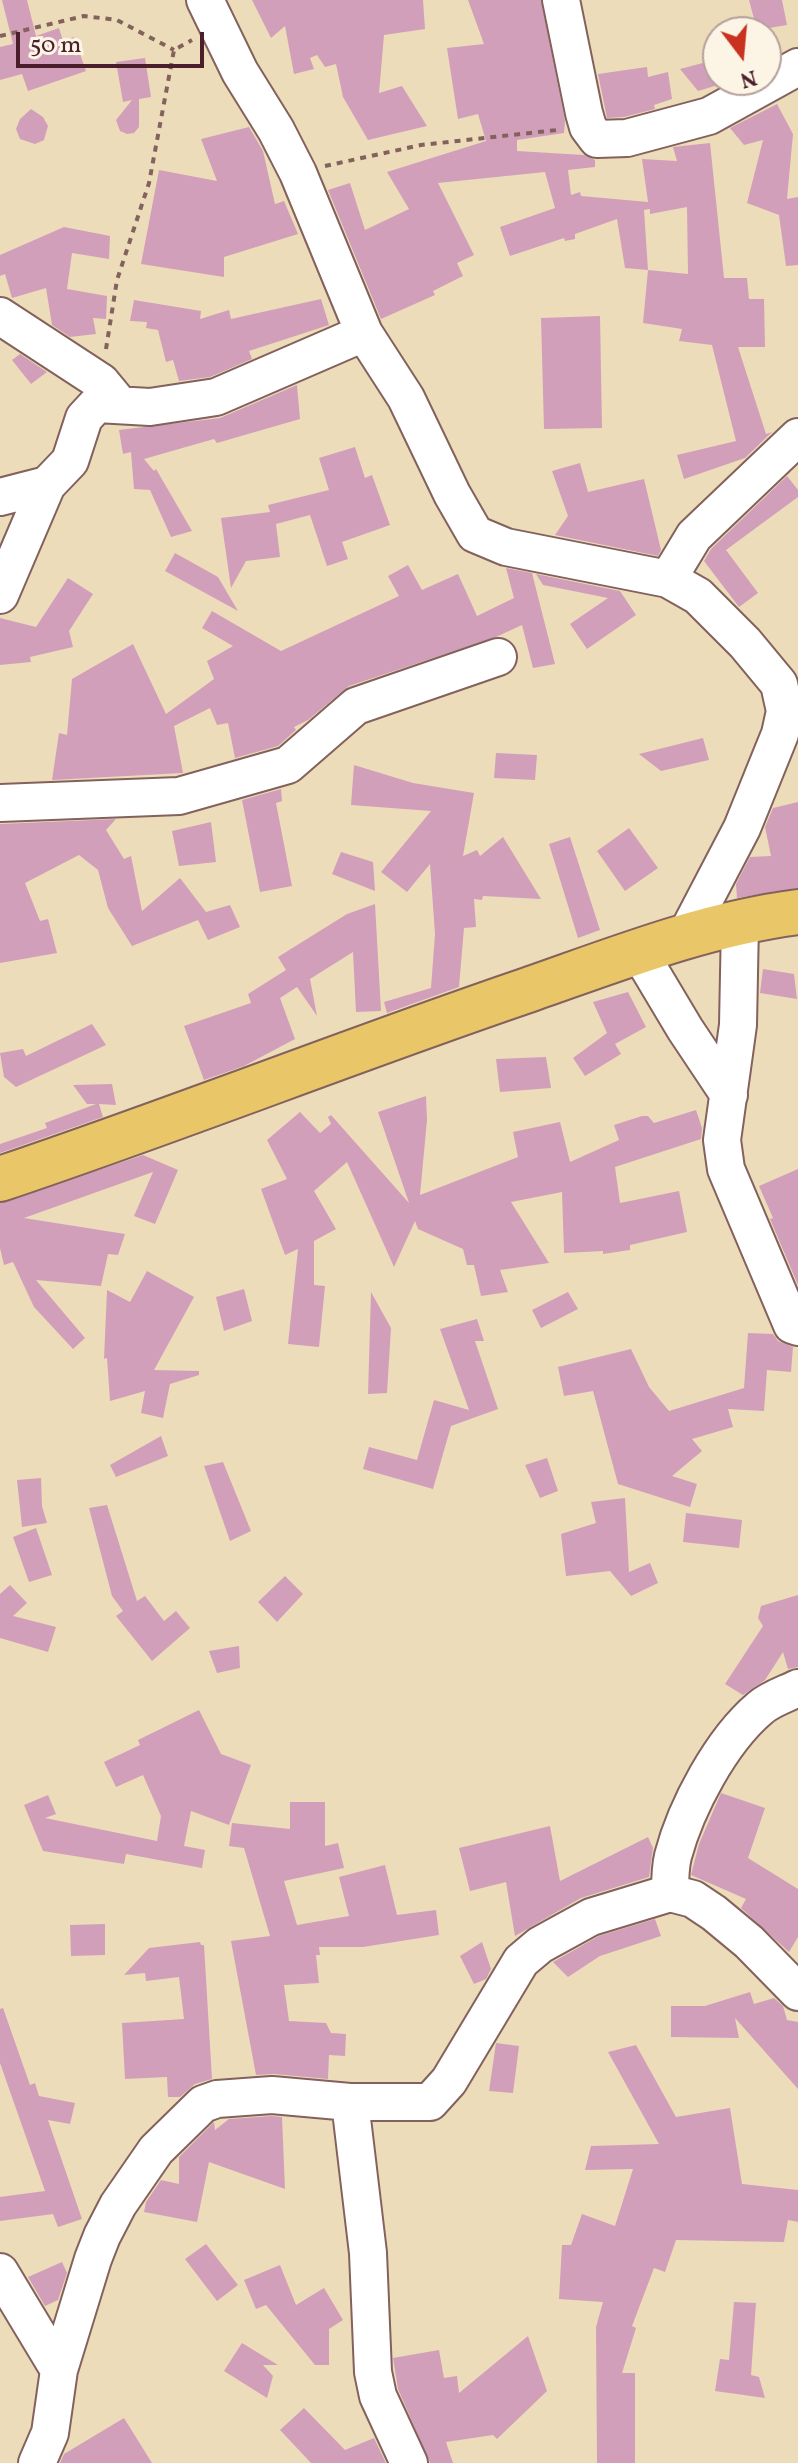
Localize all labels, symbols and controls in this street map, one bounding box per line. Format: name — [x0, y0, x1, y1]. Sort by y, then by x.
scale bar — [20, 16, 208, 66]
north arrow — [702, 16, 782, 96]
text: 50 m — [30, 29, 82, 63]
text: N — [736, 61, 760, 95]

